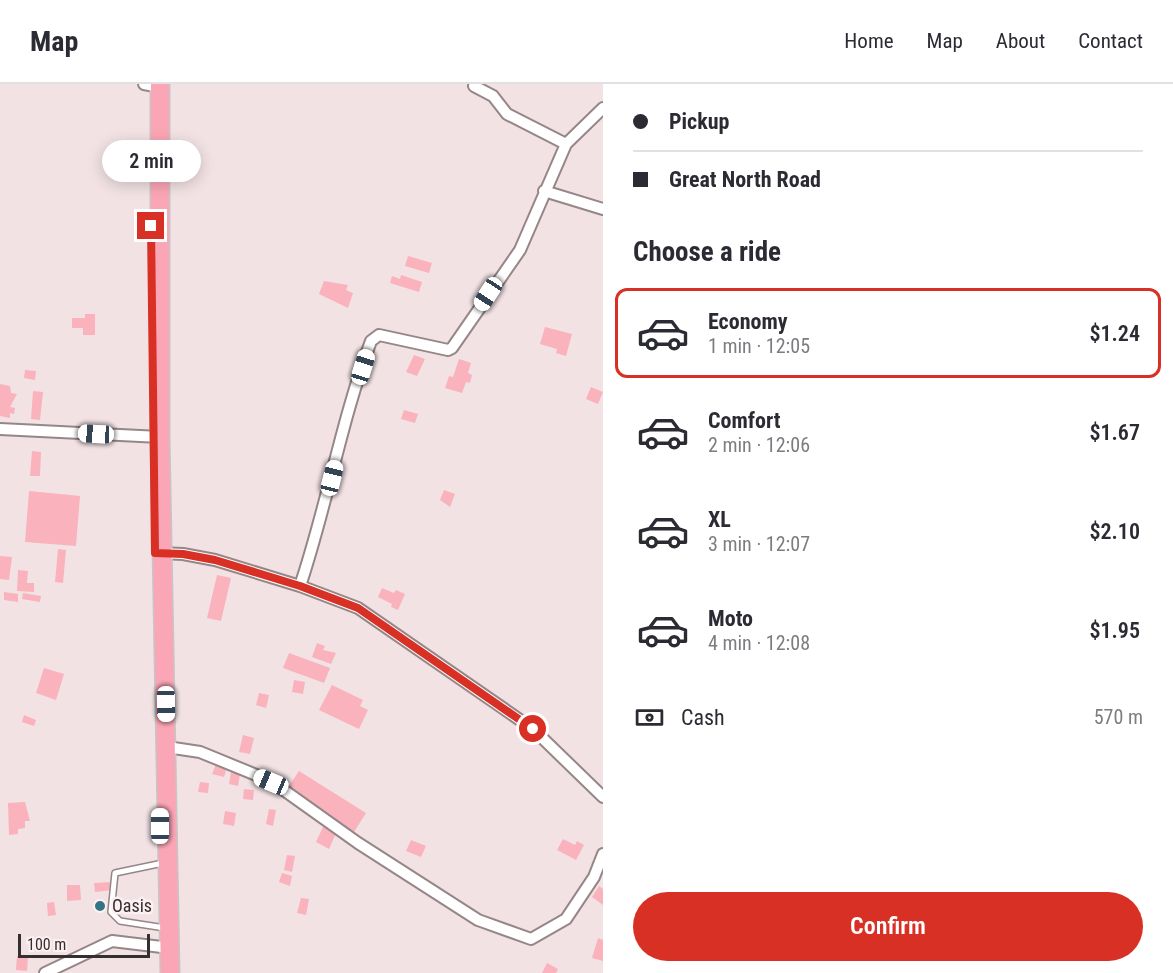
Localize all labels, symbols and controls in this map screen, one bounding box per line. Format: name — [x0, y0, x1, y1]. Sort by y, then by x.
text: Map — [30, 25, 78, 58]
text: Home — [844, 29, 894, 53]
text: Map — [927, 29, 963, 53]
text: About — [996, 29, 1045, 53]
text: Contact — [1078, 29, 1143, 53]
text: Pickup — [669, 109, 729, 134]
callout: 2 min — [102, 139, 201, 181]
text: 2 min — [129, 149, 174, 173]
text: Great North Road — [669, 167, 821, 192]
route end — [137, 212, 164, 239]
text: Choose a ride — [633, 236, 781, 268]
car — [471, 274, 505, 314]
icon: car — [636, 306, 690, 360]
text: Economy — [708, 309, 788, 334]
text: $1.24 — [1089, 321, 1140, 346]
text: 1 min · 12:05 — [708, 334, 810, 358]
car — [349, 347, 377, 387]
icon: car — [636, 405, 690, 459]
text: Comfort — [708, 408, 781, 433]
text: $1.67 — [1089, 420, 1140, 445]
car — [78, 424, 114, 444]
text: 2 min · 12:06 — [708, 433, 810, 457]
car — [319, 458, 345, 498]
icon: car — [636, 504, 690, 558]
text: XL — [708, 507, 731, 532]
text: $2.10 — [1089, 519, 1140, 544]
text: 3 min · 12:07 — [708, 532, 810, 556]
icon: car — [636, 603, 690, 657]
text: Moto — [708, 606, 753, 631]
text: $1.95 — [1089, 618, 1140, 643]
text: 4 min · 12:08 — [708, 631, 810, 655]
car — [157, 686, 175, 722]
icon: cash — [633, 701, 666, 734]
text: Cash — [681, 705, 725, 730]
text: 570 m — [1094, 705, 1143, 729]
route start — [519, 715, 546, 742]
car — [251, 767, 291, 797]
car — [151, 808, 169, 844]
button: Confirm — [633, 892, 1143, 961]
place label: Oasis — [112, 895, 152, 916]
marker: Oasis — [93, 899, 107, 913]
scale bar — [18, 931, 150, 958]
text: 100 m — [27, 935, 66, 954]

